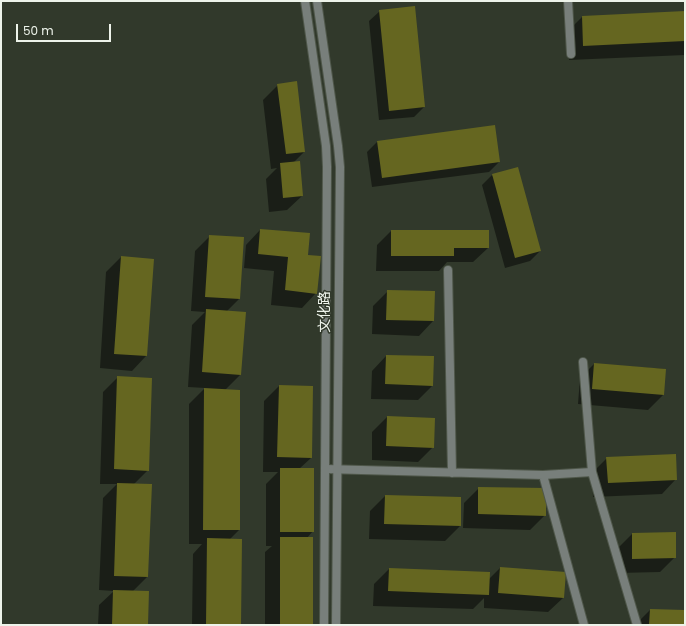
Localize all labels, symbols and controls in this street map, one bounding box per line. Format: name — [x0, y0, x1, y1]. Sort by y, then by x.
scale bar — [18, 16, 113, 42]
text: 50 m — [23, 22, 54, 39]
street label: 文化路 — [317, 291, 333, 333]

